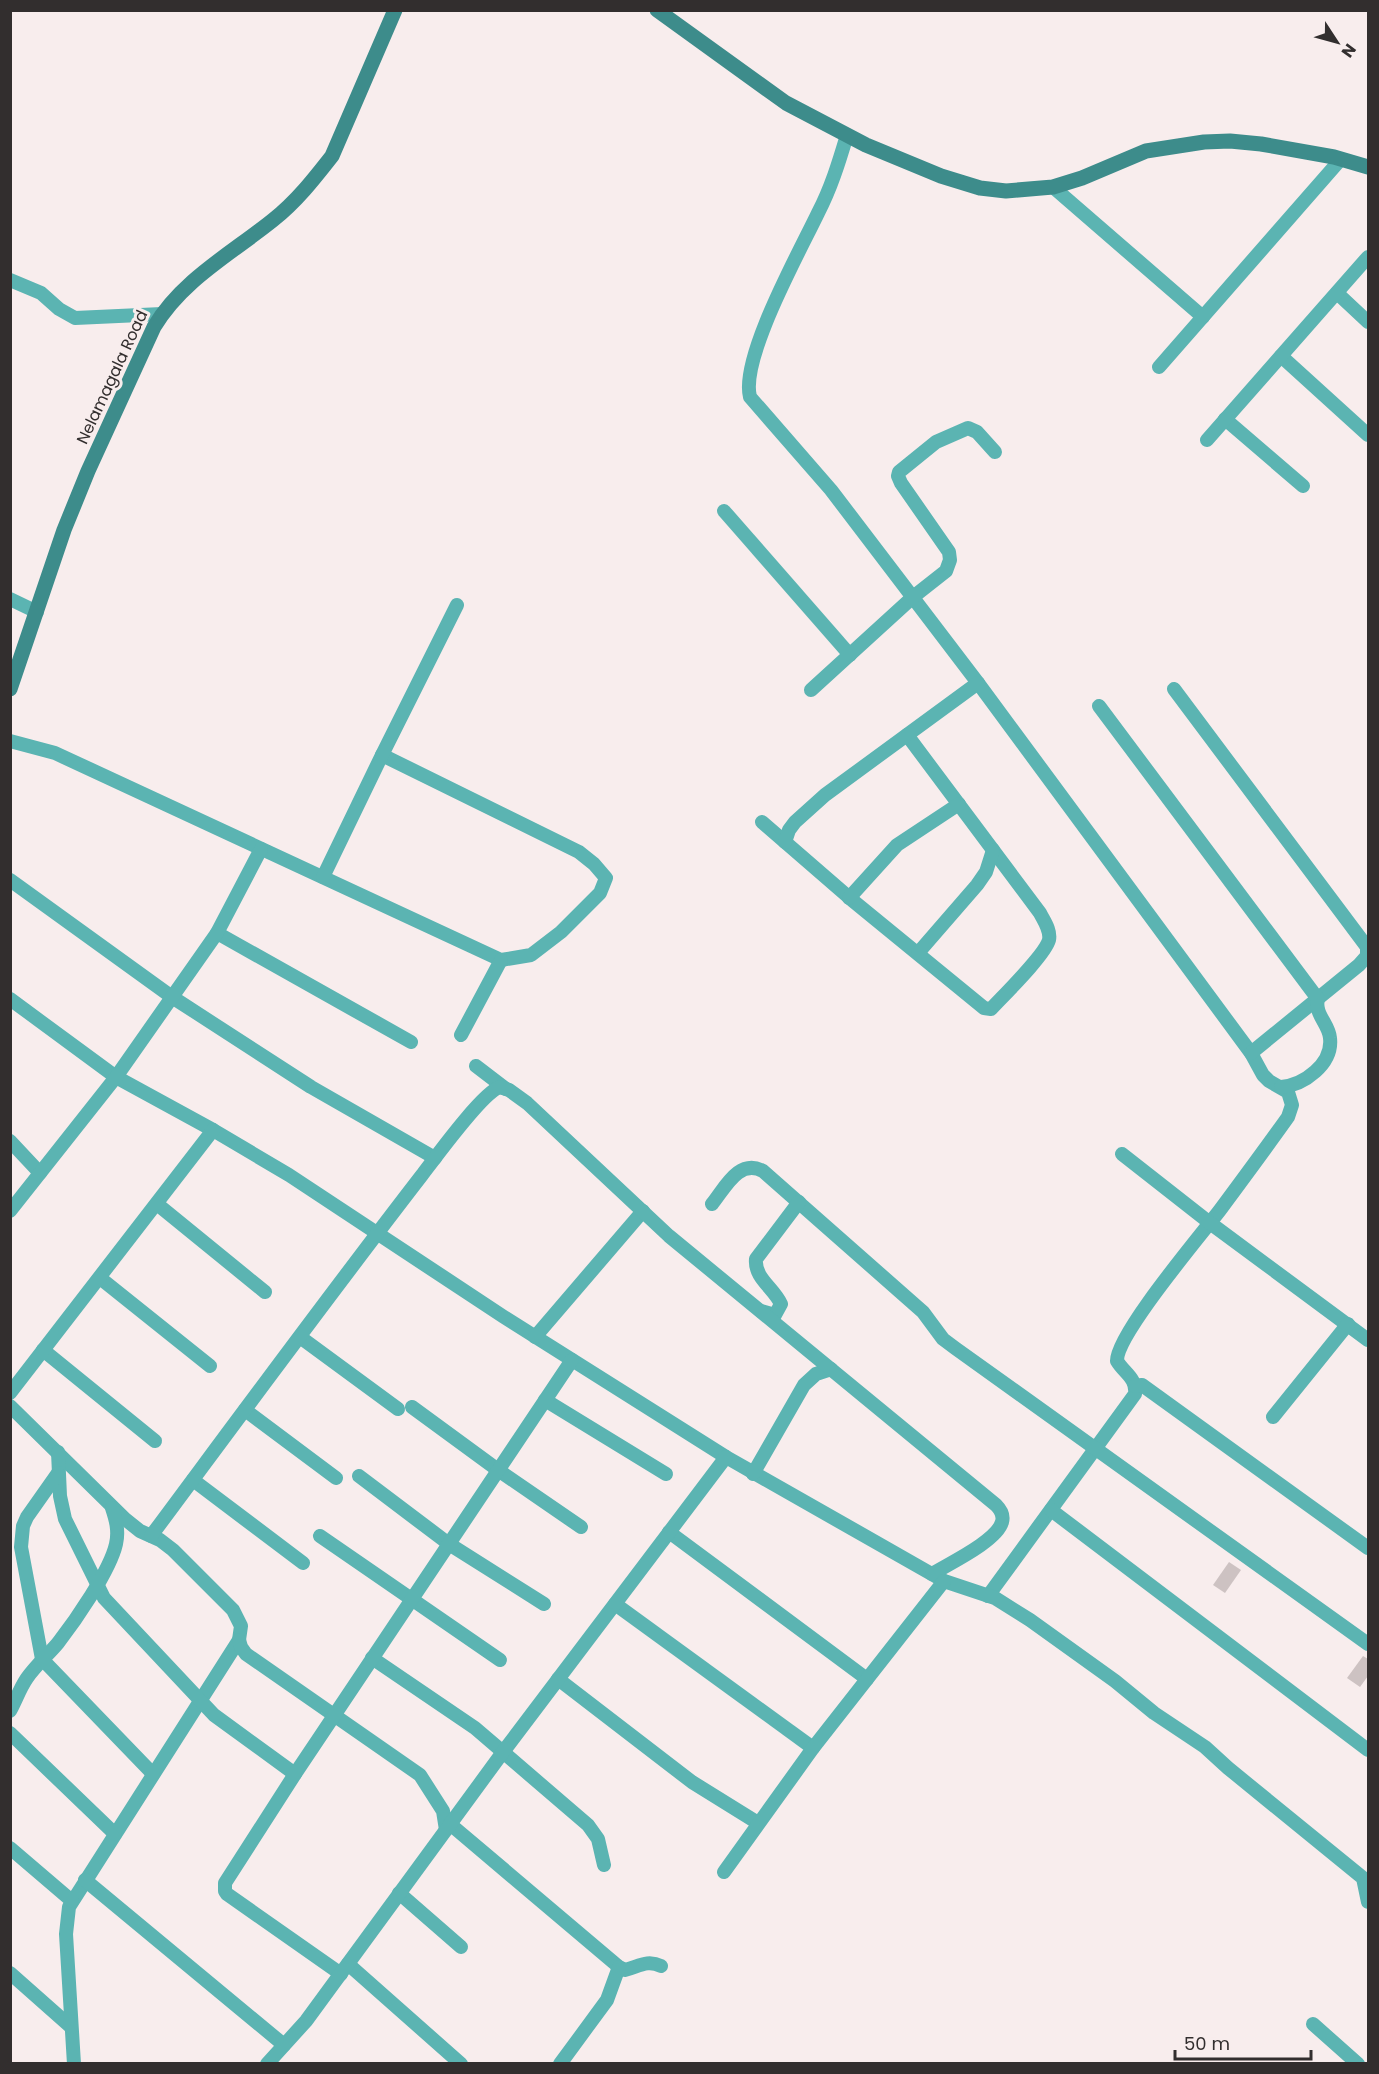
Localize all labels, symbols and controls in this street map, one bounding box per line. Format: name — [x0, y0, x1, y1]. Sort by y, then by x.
north arrow — [1307, 12, 1367, 72]
text: N — [1336, 39, 1362, 62]
street label: Nelamagala Road — [71, 306, 153, 448]
scale bar — [1175, 2023, 1312, 2061]
text: 50 m — [1184, 2031, 1230, 2056]

